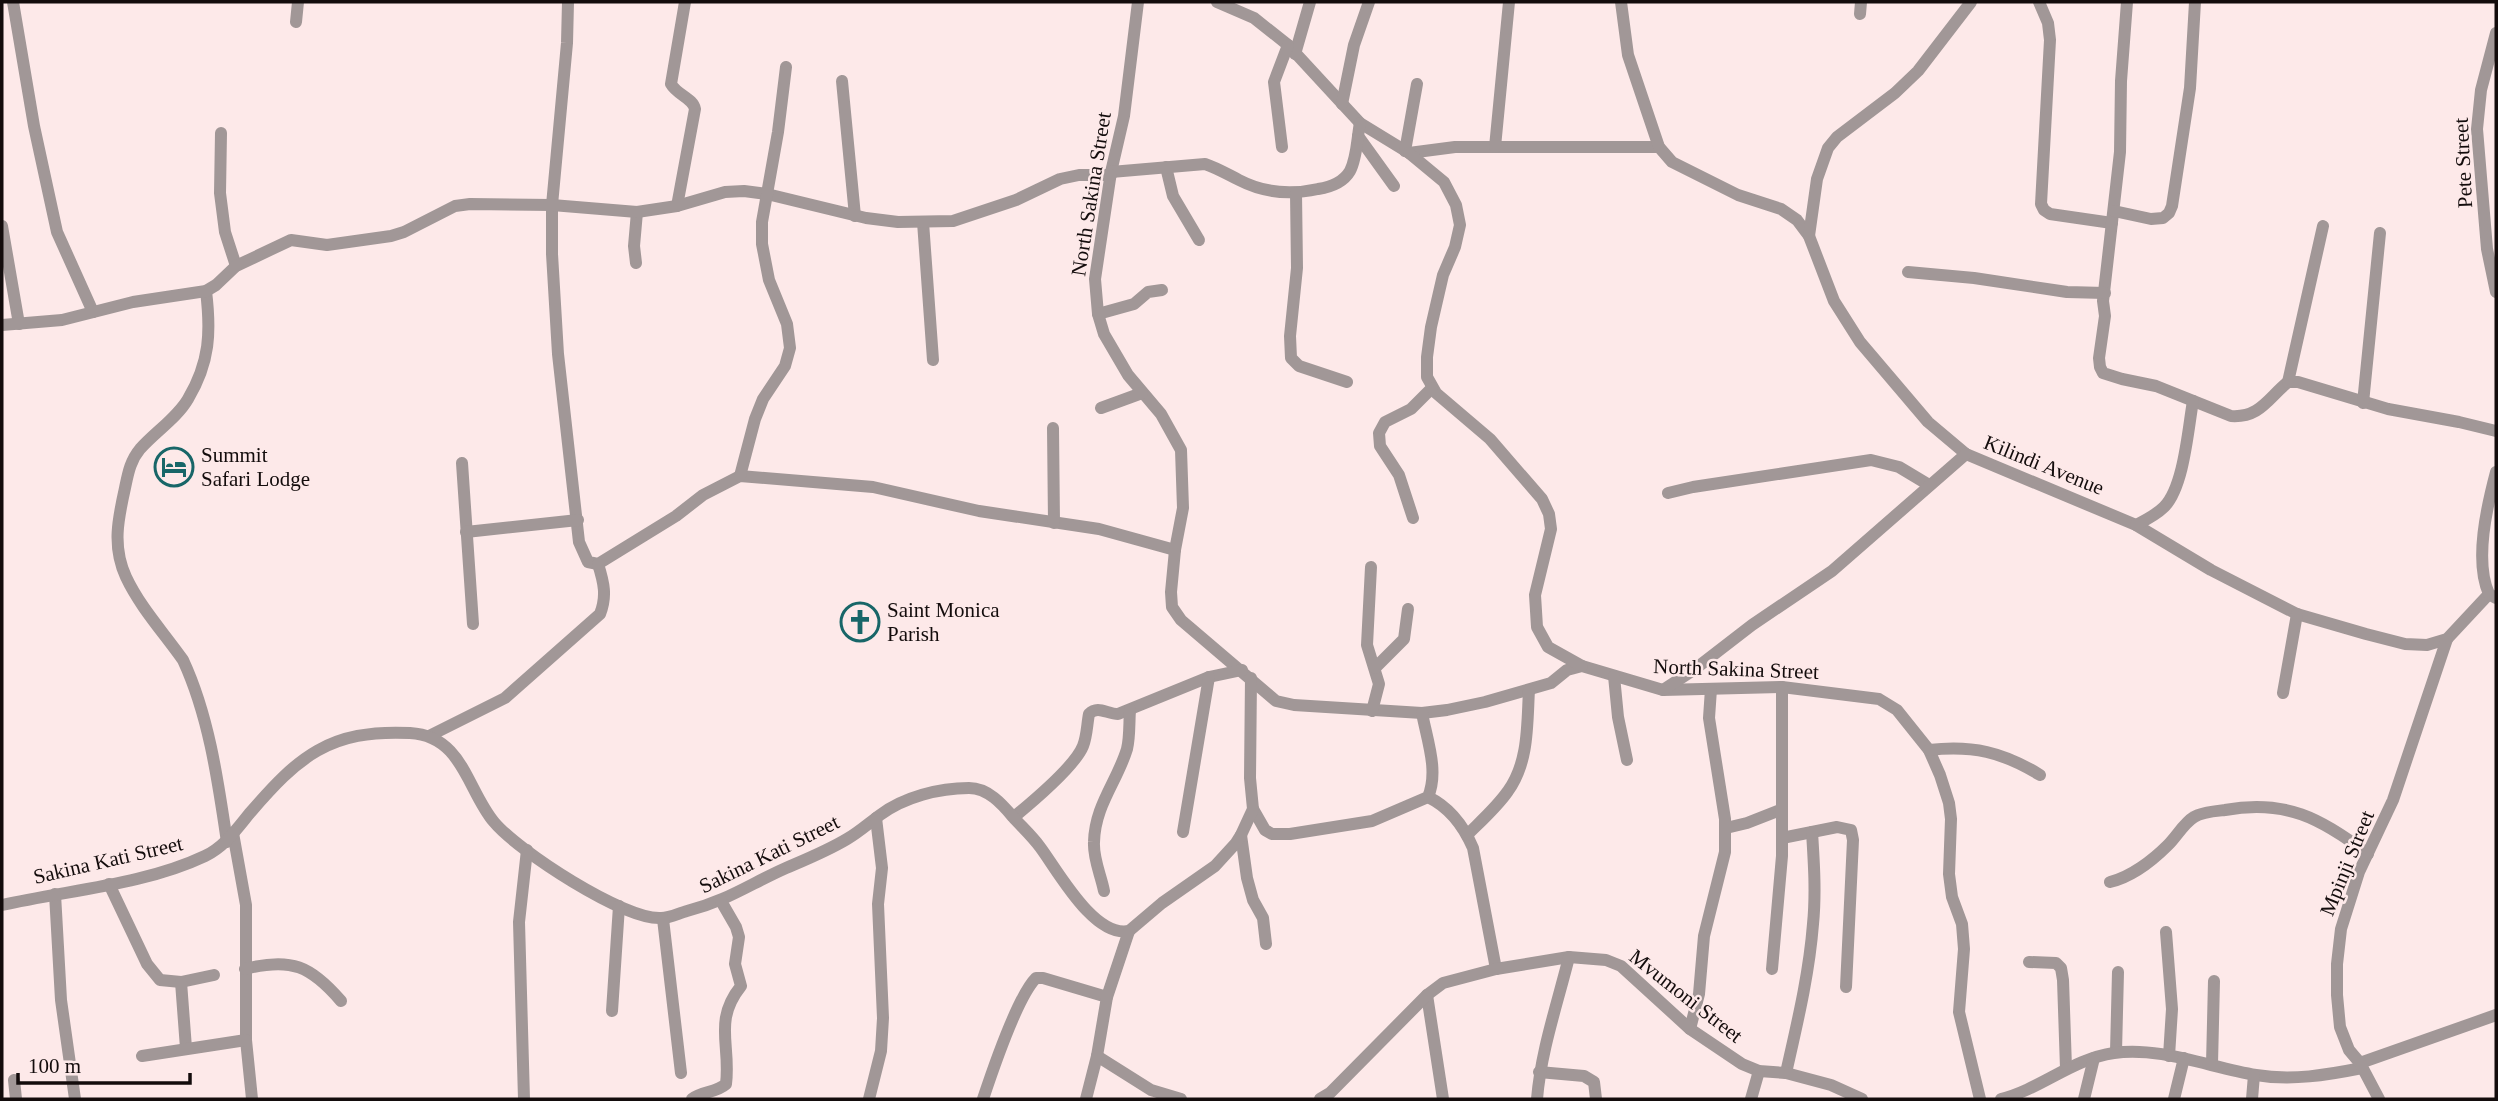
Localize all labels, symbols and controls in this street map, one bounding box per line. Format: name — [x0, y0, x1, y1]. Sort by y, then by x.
street label: North Sakina Street — [1066, 110, 1116, 278]
street label: Pete Street — [2449, 117, 2477, 209]
street label: Kilindi Avenue — [1980, 430, 2108, 500]
place label: Summit Safari Lodge — [201, 443, 310, 491]
hotel icon: Summit Safari Lodge — [153, 446, 195, 488]
place label: Saint Monica Parish — [887, 598, 1000, 646]
church icon: Saint Monica Parish — [839, 601, 881, 643]
street label: North Sakina Street — [1653, 654, 1819, 684]
street label: Mpinji Street — [2315, 807, 2379, 919]
street label: Sakina Kati Street — [695, 810, 843, 898]
street label: Sakina Kati Street — [31, 831, 185, 889]
street label: Mvumoni Street — [1625, 944, 1748, 1048]
scale bar — [18, 1042, 189, 1086]
text: 100 m — [28, 1054, 81, 1078]

